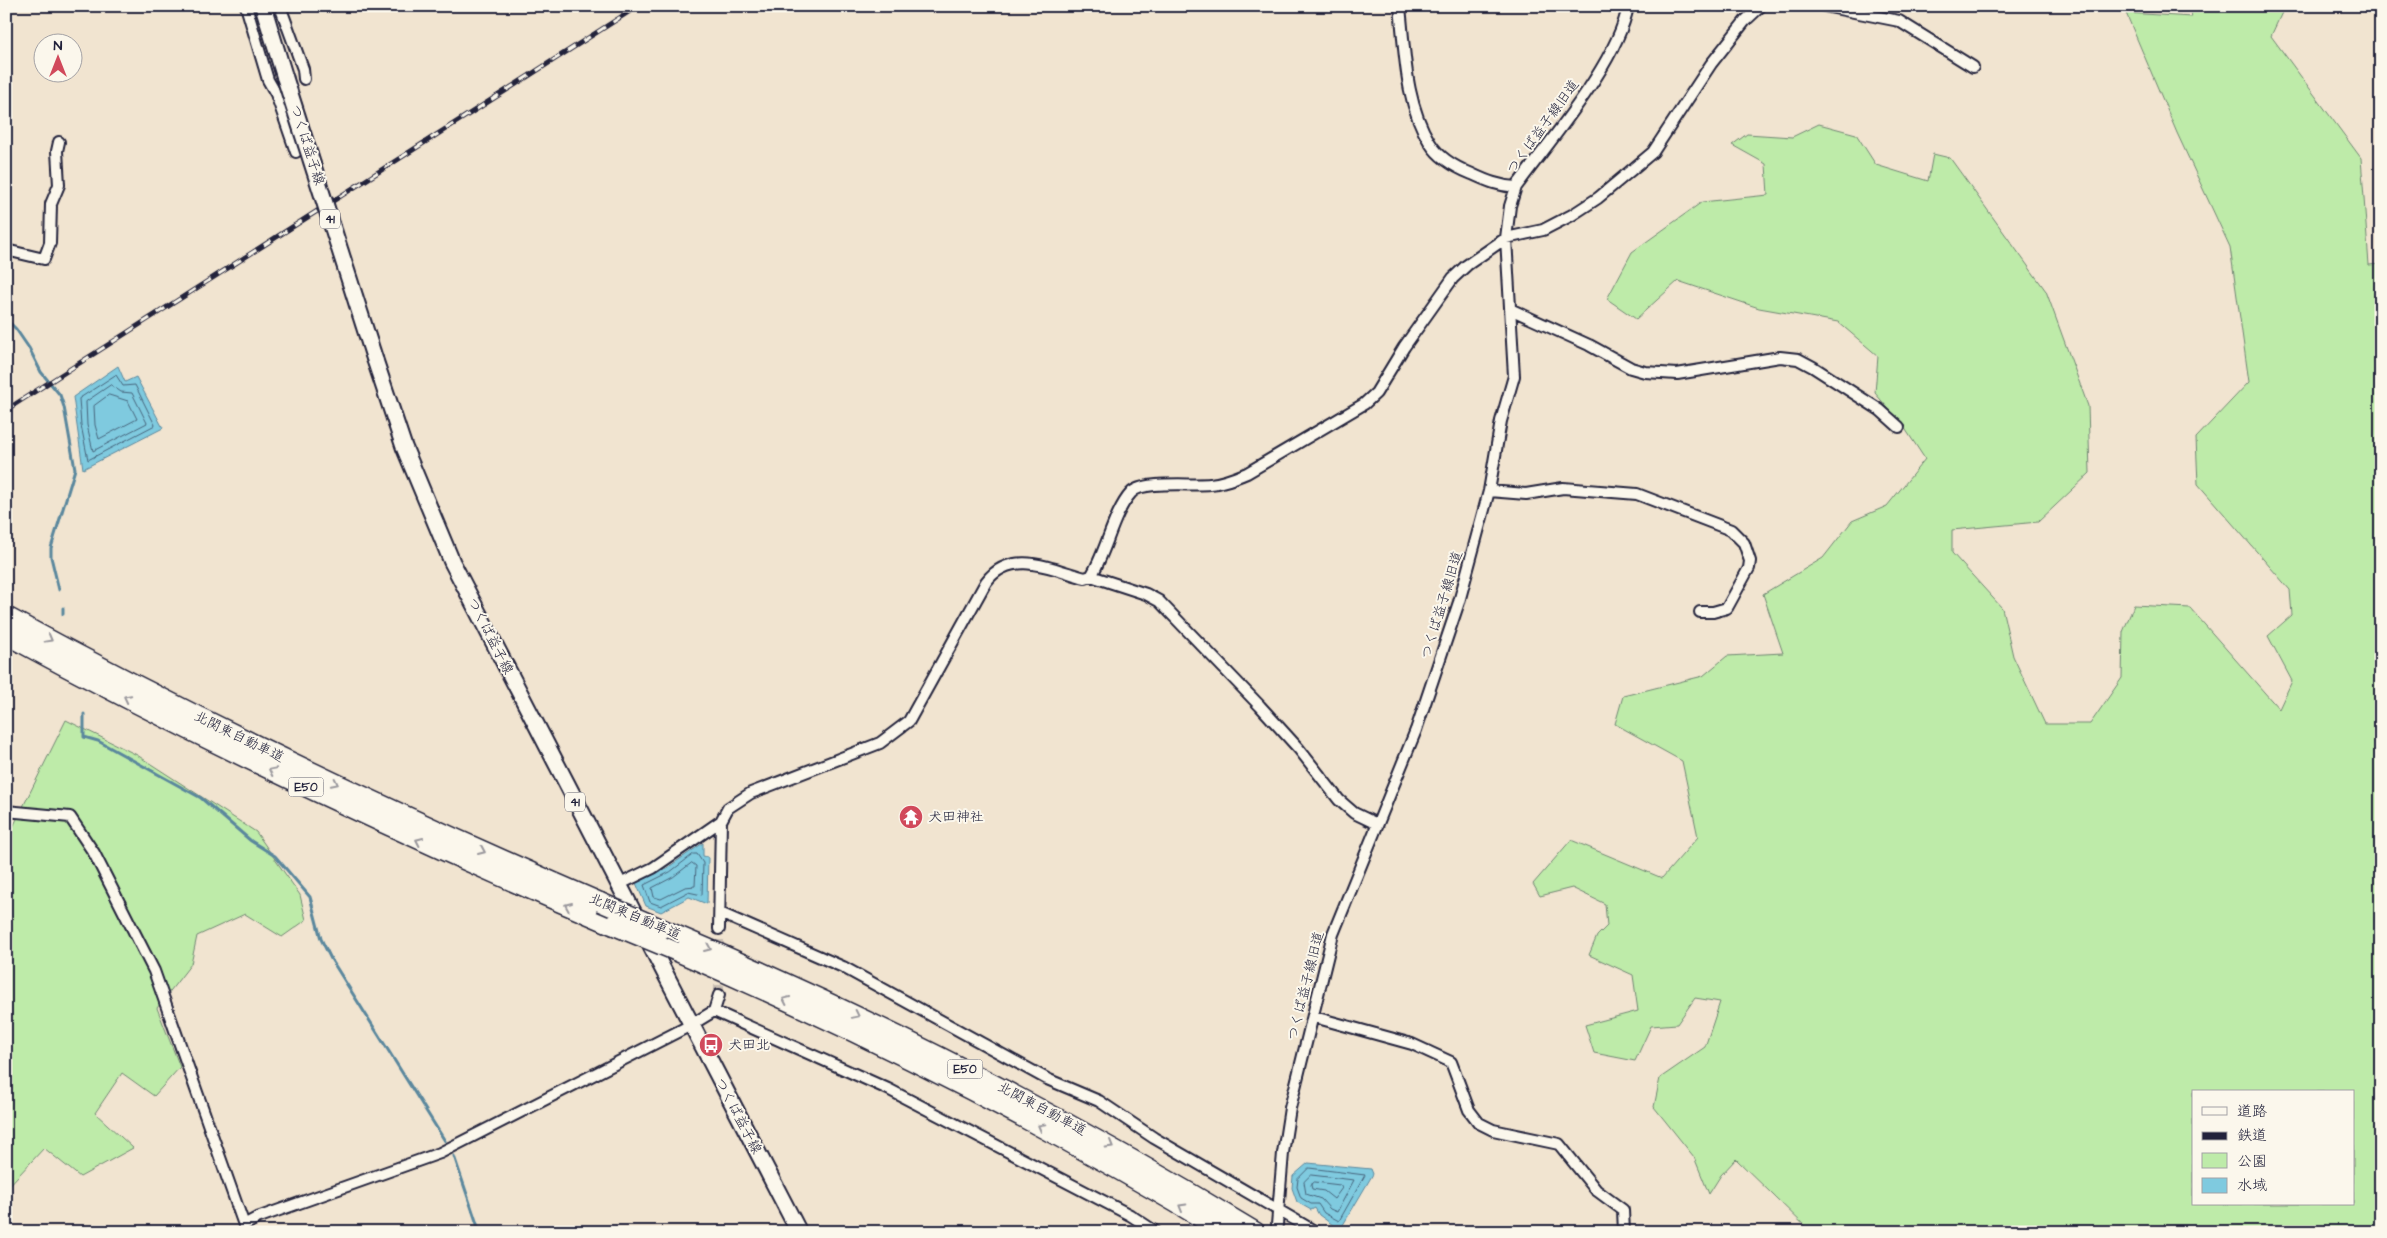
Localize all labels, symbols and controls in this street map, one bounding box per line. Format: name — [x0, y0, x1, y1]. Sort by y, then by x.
north arrow — [32, 32, 82, 82]
text: N — [54, 36, 63, 56]
street label: つくば益子線旧道 — [1502, 76, 1584, 178]
street label: つくば益子線 — [285, 102, 329, 188]
road number: 41 — [320, 210, 340, 228]
street label: つくば益子線旧道 — [1416, 549, 1468, 661]
street label: つくば益子線 — [462, 594, 518, 678]
one-way arrow — [44, 633, 53, 643]
one-way arrow — [123, 694, 132, 704]
street label: 北関東自動車道 — [191, 707, 287, 767]
one-way arrow — [268, 767, 277, 777]
one-way arrow — [330, 777, 339, 787]
road number: E50 — [288, 778, 324, 796]
road number: 41 — [565, 792, 585, 812]
temple icon: 犬田神社 — [898, 804, 924, 830]
place label: 犬田神社 — [928, 807, 984, 827]
one-way arrow — [415, 836, 424, 847]
one-way arrow — [477, 845, 486, 856]
street label: 北関東自動車道 — [586, 889, 684, 945]
one-way arrow — [564, 902, 573, 913]
street label: つくば益子線旧道 — [1283, 929, 1329, 1043]
one-way arrow — [703, 941, 712, 952]
one-way arrow — [782, 996, 791, 1007]
one-way arrow — [851, 1009, 860, 1019]
bus stop icon: 犬田北 — [698, 1032, 724, 1058]
place label: 犬田北 — [728, 1035, 770, 1055]
road number: E50 — [948, 1060, 982, 1078]
street label: つくば益子線 — [709, 1074, 767, 1158]
street label: 北関東自動車道 — [994, 1077, 1090, 1141]
legend — [2192, 1090, 2354, 1206]
text: 道路 — [2237, 1101, 2267, 1122]
one-way arrow — [1037, 1123, 1046, 1133]
text: 鉄道 — [2237, 1125, 2267, 1146]
one-way arrow — [1104, 1139, 1113, 1149]
text: 公園 — [2237, 1151, 2267, 1172]
text: 水域 — [2237, 1175, 2267, 1196]
one-way arrow — [1179, 1203, 1188, 1213]

